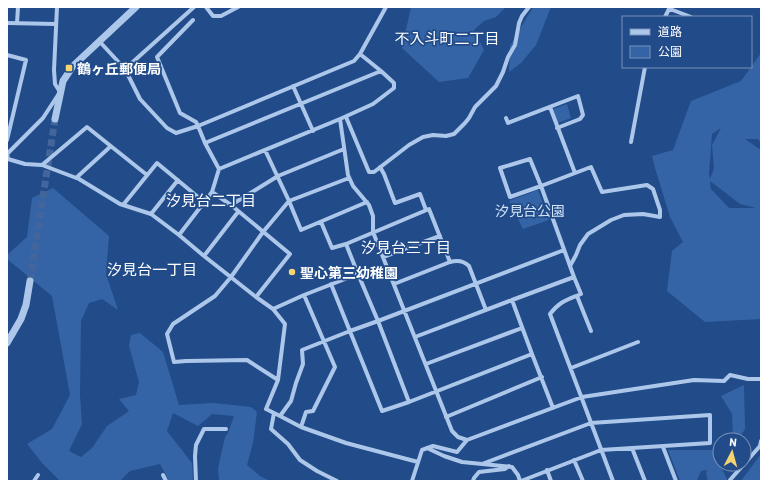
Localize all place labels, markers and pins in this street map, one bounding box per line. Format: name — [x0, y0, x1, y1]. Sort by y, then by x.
place label: 鶴ヶ丘郵便局 — [77, 60, 161, 77]
marker: 鶴ヶ丘郵便局 — [64, 63, 74, 73]
place label: 聖心第三幼稚園 — [300, 264, 398, 281]
marker: 聖心第三幼稚園 — [287, 267, 297, 277]

